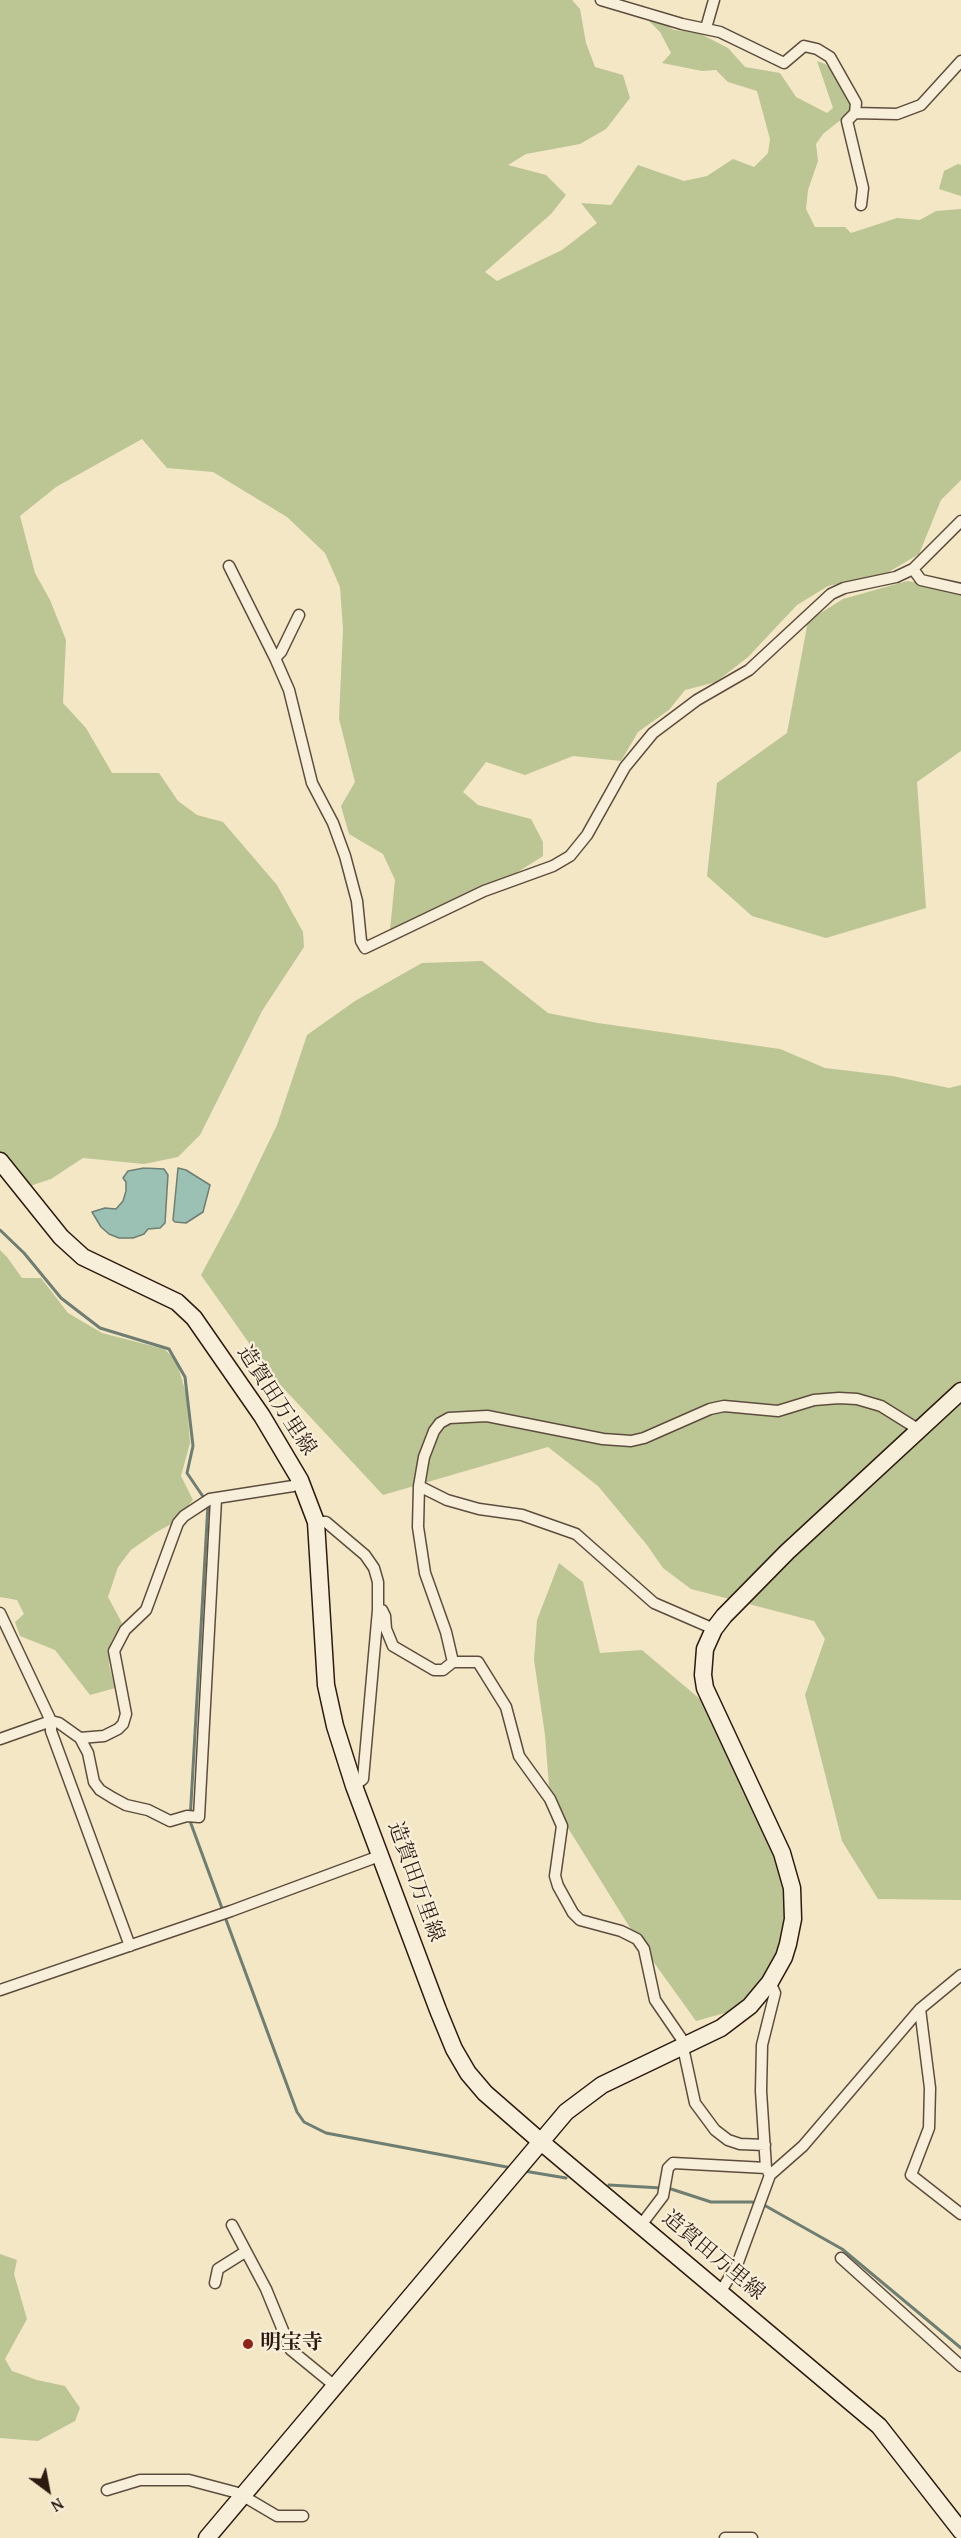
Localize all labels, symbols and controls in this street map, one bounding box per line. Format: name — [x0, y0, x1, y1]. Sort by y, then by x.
street label: 造賀田万里線 — [231, 1341, 321, 1461]
street label: 造賀田万里線 — [382, 1818, 448, 1946]
street label: 造賀田万里線 — [657, 2206, 769, 2306]
place label: 明宝寺 — [260, 2331, 323, 2357]
marker: 明宝寺 — [241, 2337, 255, 2351]
north arrow — [18, 2460, 78, 2520]
text: N — [47, 2492, 68, 2518]

